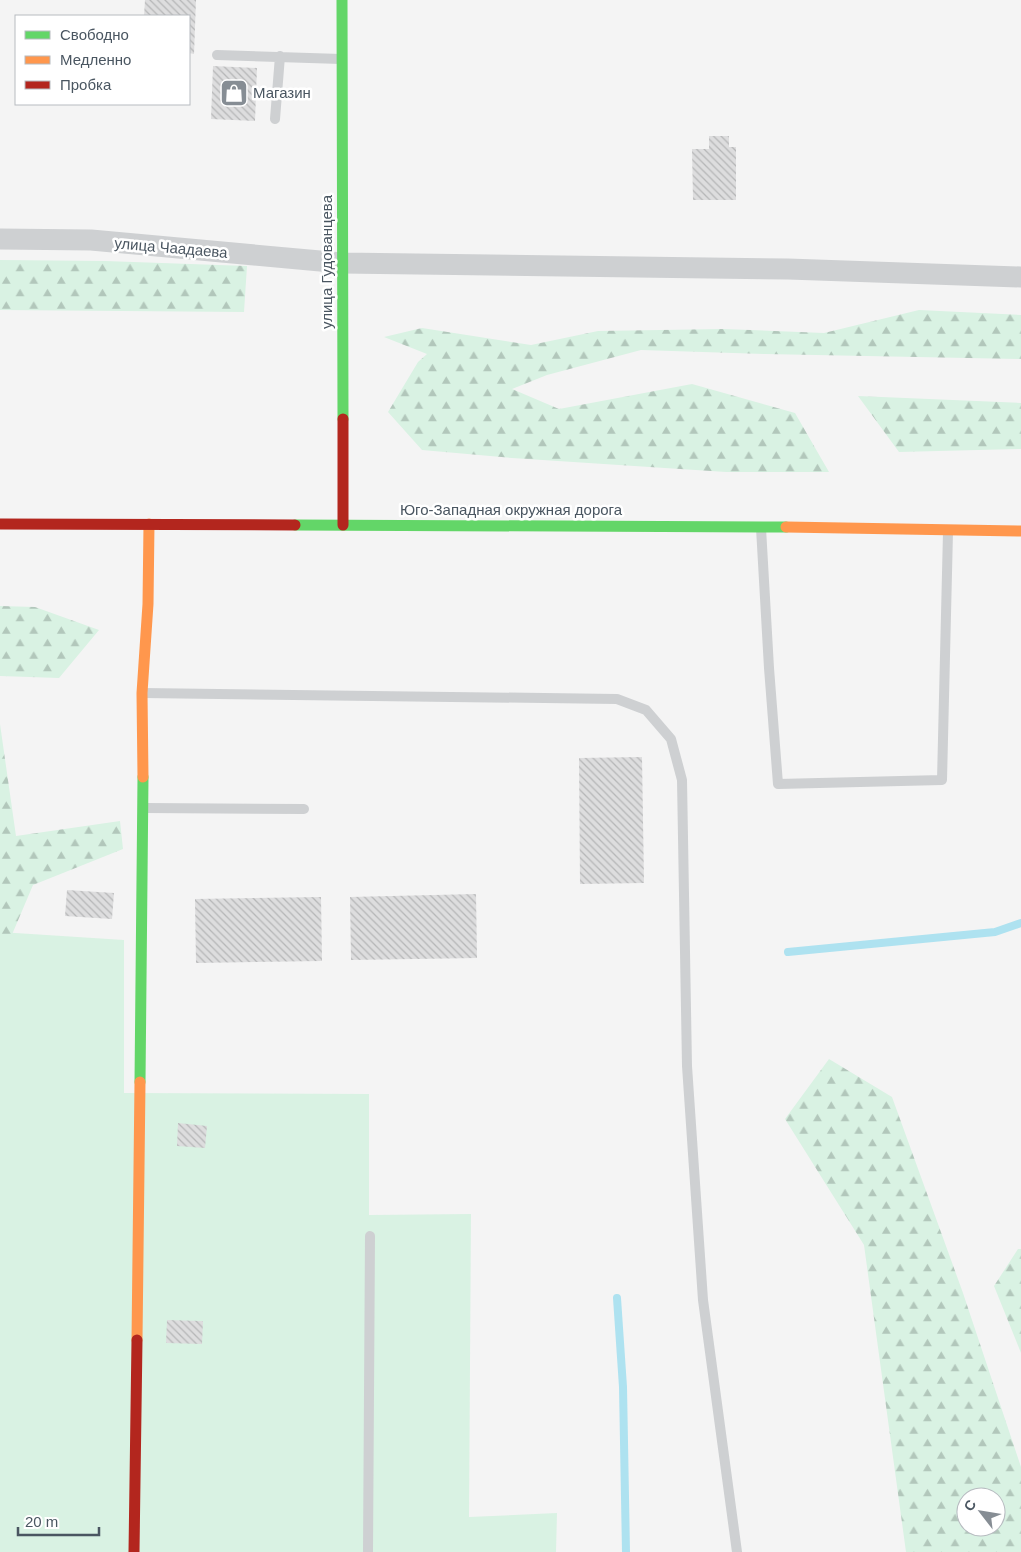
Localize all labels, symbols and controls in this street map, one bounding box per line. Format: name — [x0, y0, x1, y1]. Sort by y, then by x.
legend — [15, 15, 190, 105]
text: Свободно — [60, 26, 129, 43]
text: Медленно — [60, 51, 131, 68]
text: Пробка — [60, 76, 112, 93]
shop icon: Магазин — [219, 78, 249, 108]
place label: Магазин — [253, 84, 311, 101]
street label: улица Гудованцева — [318, 194, 335, 329]
street label: улица Чаадаева — [114, 234, 229, 261]
street label: Юго-Западная окружная дорога — [400, 501, 623, 518]
north arrow — [956, 1487, 1006, 1537]
text: С — [960, 1497, 979, 1514]
scale bar — [18, 1504, 99, 1536]
text: 20 m — [25, 1513, 58, 1530]

